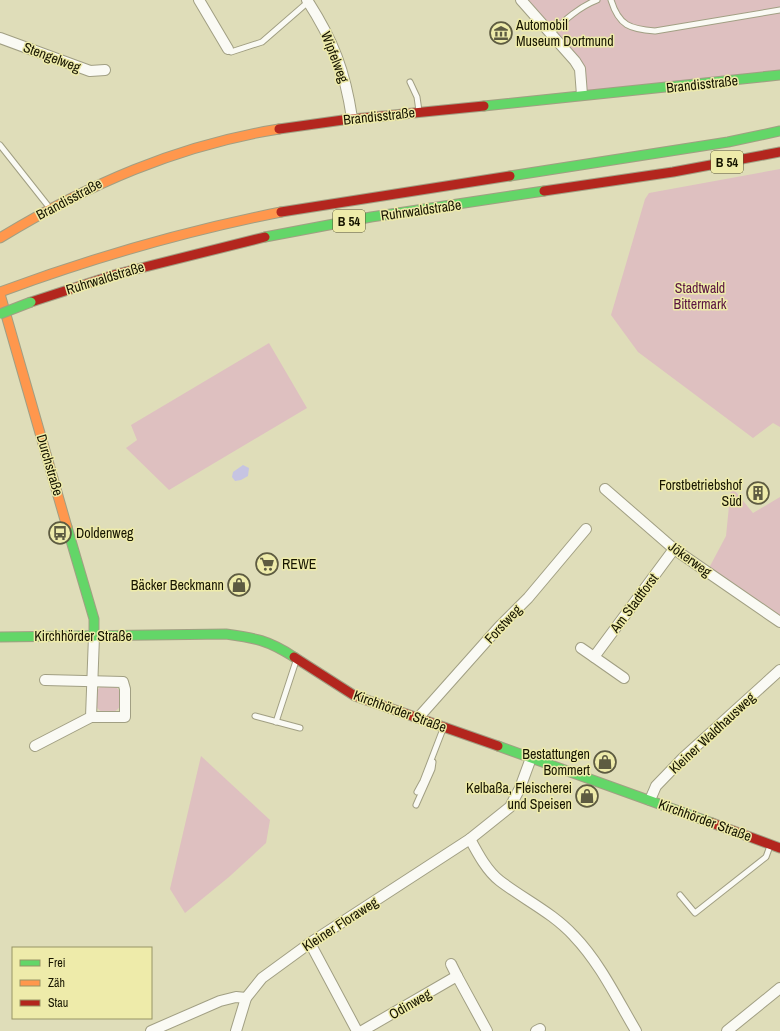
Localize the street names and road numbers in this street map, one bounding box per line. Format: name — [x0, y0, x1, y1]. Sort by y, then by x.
street label: Wipfelweg — [317, 29, 353, 86]
street label: Stengelweg — [21, 38, 84, 76]
street label: Brandisstraße — [665, 71, 739, 97]
street label: Brandisstraße — [342, 103, 416, 129]
road number: B 54 — [711, 151, 743, 173]
street label: Brandisstraße — [33, 174, 105, 224]
street label: Ruhrwaldstraße — [380, 195, 462, 225]
road number: B 54 — [333, 210, 365, 232]
street label: Ruhrwaldstraße — [64, 258, 146, 298]
street label: Durchstraße — [33, 432, 67, 498]
street label: Jökerweg — [665, 537, 716, 581]
street label: Am Stadtforst — [605, 570, 662, 637]
street label: Forstweg — [481, 600, 526, 647]
street label: Kirchhörder Straße — [34, 627, 132, 645]
street label: Kirchhörder Straße — [351, 686, 449, 736]
street label: Kleiner Waldhausweg — [665, 688, 759, 778]
street label: Kirchhörder Straße — [656, 795, 754, 845]
street label: Kleiner Floraweg — [299, 892, 382, 955]
street label: Odinweg — [386, 984, 435, 1023]

